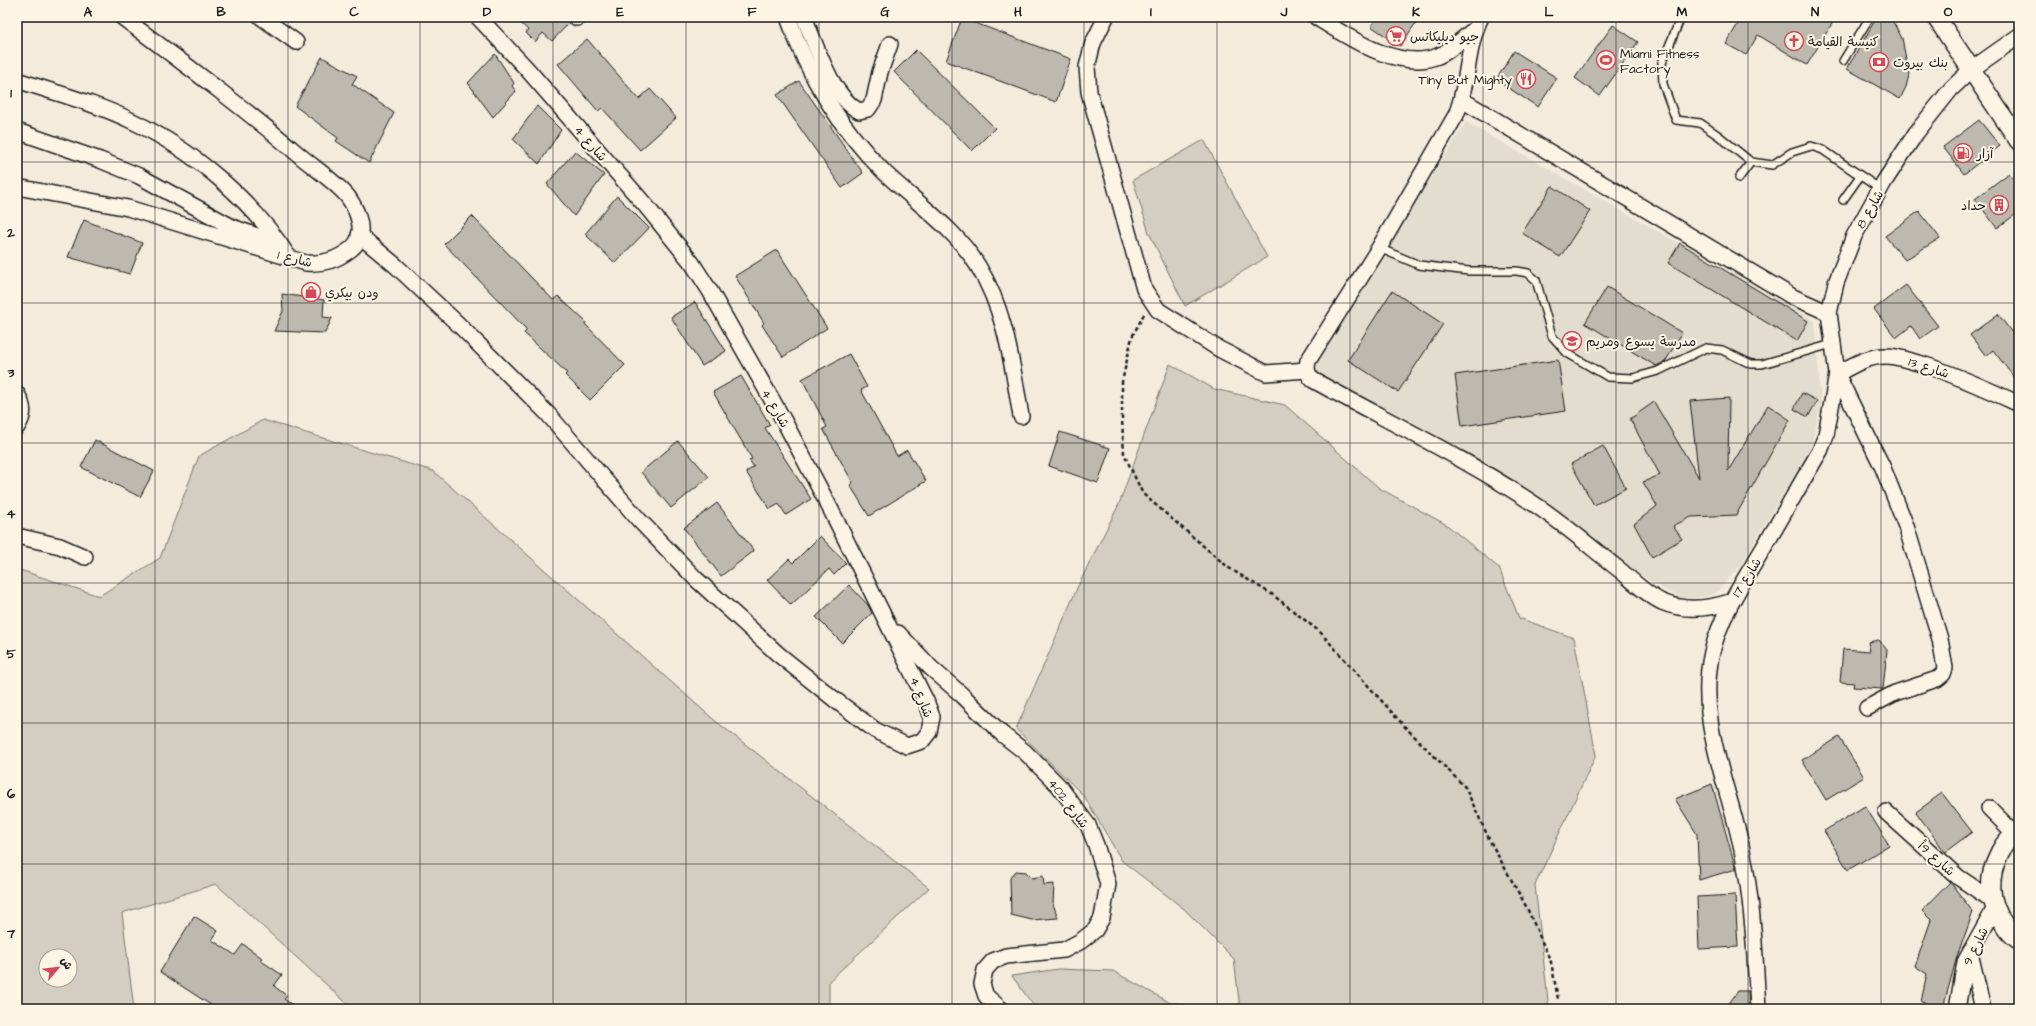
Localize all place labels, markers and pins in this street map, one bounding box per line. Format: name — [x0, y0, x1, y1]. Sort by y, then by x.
supermarket icon: جيو ديليكاتس — [1385, 25, 1407, 47]
place label: جيو ديليكاتس — [1410, 28, 1479, 46]
church icon: كنيسة القيامة — [1783, 30, 1805, 52]
place label: كنيسة القيامة — [1808, 33, 1879, 51]
place label: Miami Fitness Factory — [1620, 45, 1700, 79]
sports icon: Miami Fitness Factory — [1595, 49, 1617, 71]
bank icon: بنك بيروت — [1868, 51, 1890, 73]
place label: بنك بيروت — [1893, 54, 1948, 72]
restaurant icon: Tiny But Mighty — [1515, 68, 1537, 90]
place label: Tiny But Mighty — [1419, 71, 1512, 90]
fuel station icon: آزار — [1952, 142, 1974, 164]
place label: آزار — [1976, 145, 1994, 163]
building icon: حداد — [1988, 194, 2010, 216]
place label: حداد — [1961, 197, 1985, 215]
shop icon: ودن بيكري — [300, 281, 322, 303]
place label: ودن بيكري — [325, 284, 378, 302]
school or university icon: مدرسة يسوع ومريم — [1561, 330, 1583, 352]
place label: مدرسة يسوع ومريم — [1586, 333, 1696, 352]

